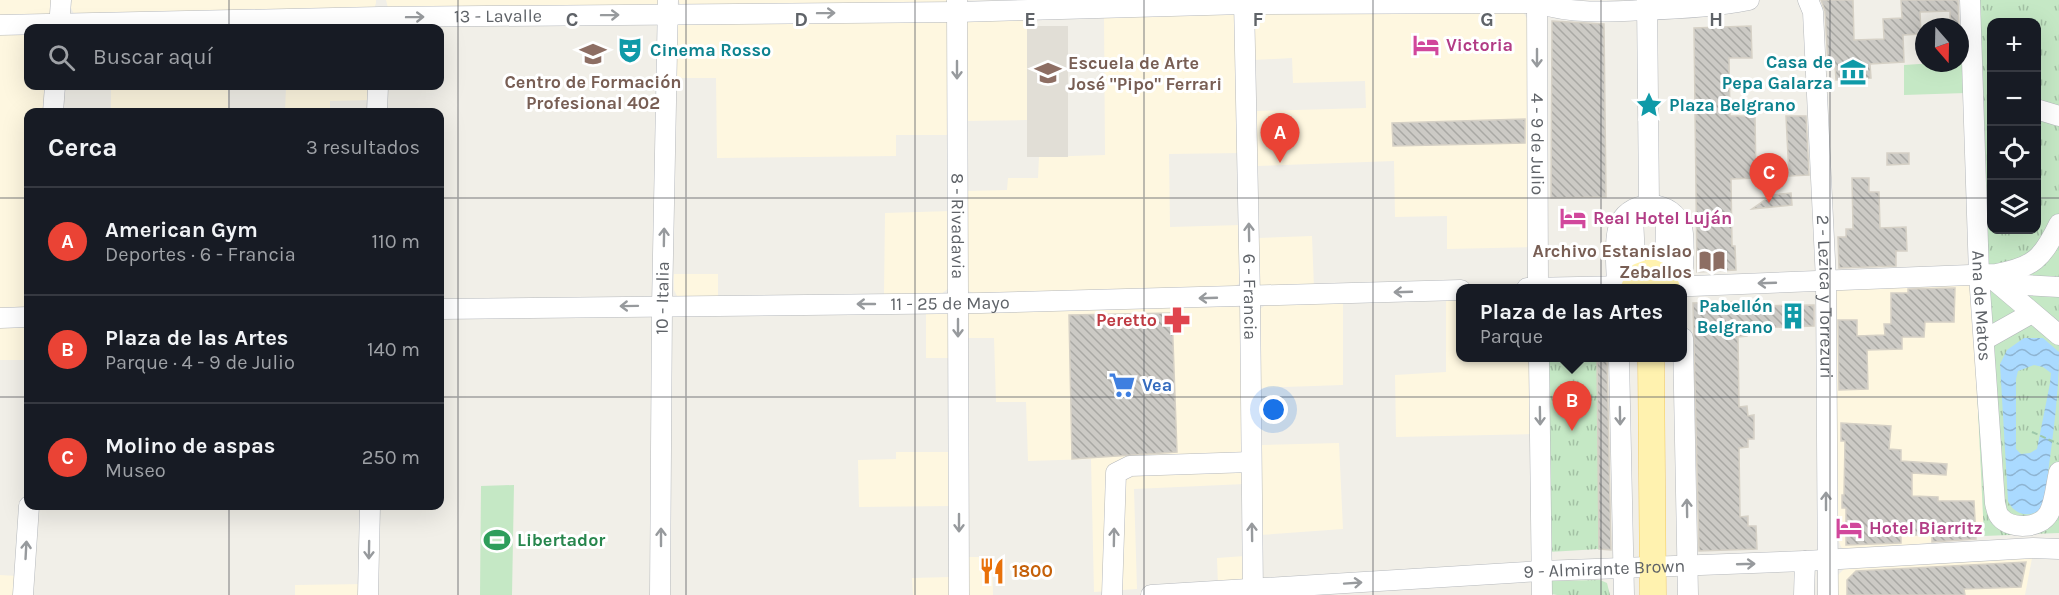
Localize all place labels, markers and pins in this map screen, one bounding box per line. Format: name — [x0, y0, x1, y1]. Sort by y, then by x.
hotel icon: Victoria — [1411, 30, 1441, 60]
place label: Victoria — [1446, 34, 1513, 56]
theatre icon: Cinema Rosso — [615, 35, 645, 65]
school or university icon: Centro de Formación Profesional 402 — [578, 39, 608, 69]
place label: Cinema Rosso — [650, 39, 771, 61]
place label: Casa de Pepa Galarza — [1722, 51, 1833, 94]
place label: Escuela de Arte José "Pipo" Ferrari — [1068, 52, 1222, 95]
museum icon: Casa de Pepa Galarza — [1838, 57, 1868, 87]
school or university icon: Escuela de Arte José "Pipo" Ferrari — [1033, 58, 1063, 88]
place label: Centro de Formación Profesional 402 — [504, 71, 682, 114]
place icon: Plaza Belgrano — [1634, 90, 1664, 120]
place label: Plaza Belgrano — [1669, 94, 1796, 116]
pin: A — [1260, 114, 1300, 163]
pin: C — [1750, 154, 1788, 203]
hotel icon: Real Hotel Luján — [1558, 203, 1588, 233]
place label: Real Hotel Luján — [1593, 207, 1732, 229]
place label: Archivo Estanislao Zeballos — [1532, 240, 1692, 283]
library icon: Archivo Estanislao Zeballos — [1697, 246, 1727, 276]
place label: Pabellón Belgrano — [1697, 295, 1773, 338]
building icon: Pabellón Belgrano — [1778, 301, 1808, 331]
pharmacy icon: Peretto — [1162, 305, 1192, 335]
place label: Peretto — [1096, 309, 1157, 331]
supermarket icon: Vea — [1107, 370, 1137, 400]
place label: Vea — [1142, 374, 1172, 396]
pin: B — [1552, 382, 1592, 431]
hotel icon: Hotel Biarritz — [1834, 513, 1864, 543]
place label: Hotel Biarritz — [1869, 517, 1983, 539]
sports icon: Libertador — [482, 525, 512, 555]
place label: Libertador — [517, 529, 605, 551]
restaurant icon: 1800 — [977, 556, 1007, 586]
place label: 1800 — [1012, 560, 1053, 582]

